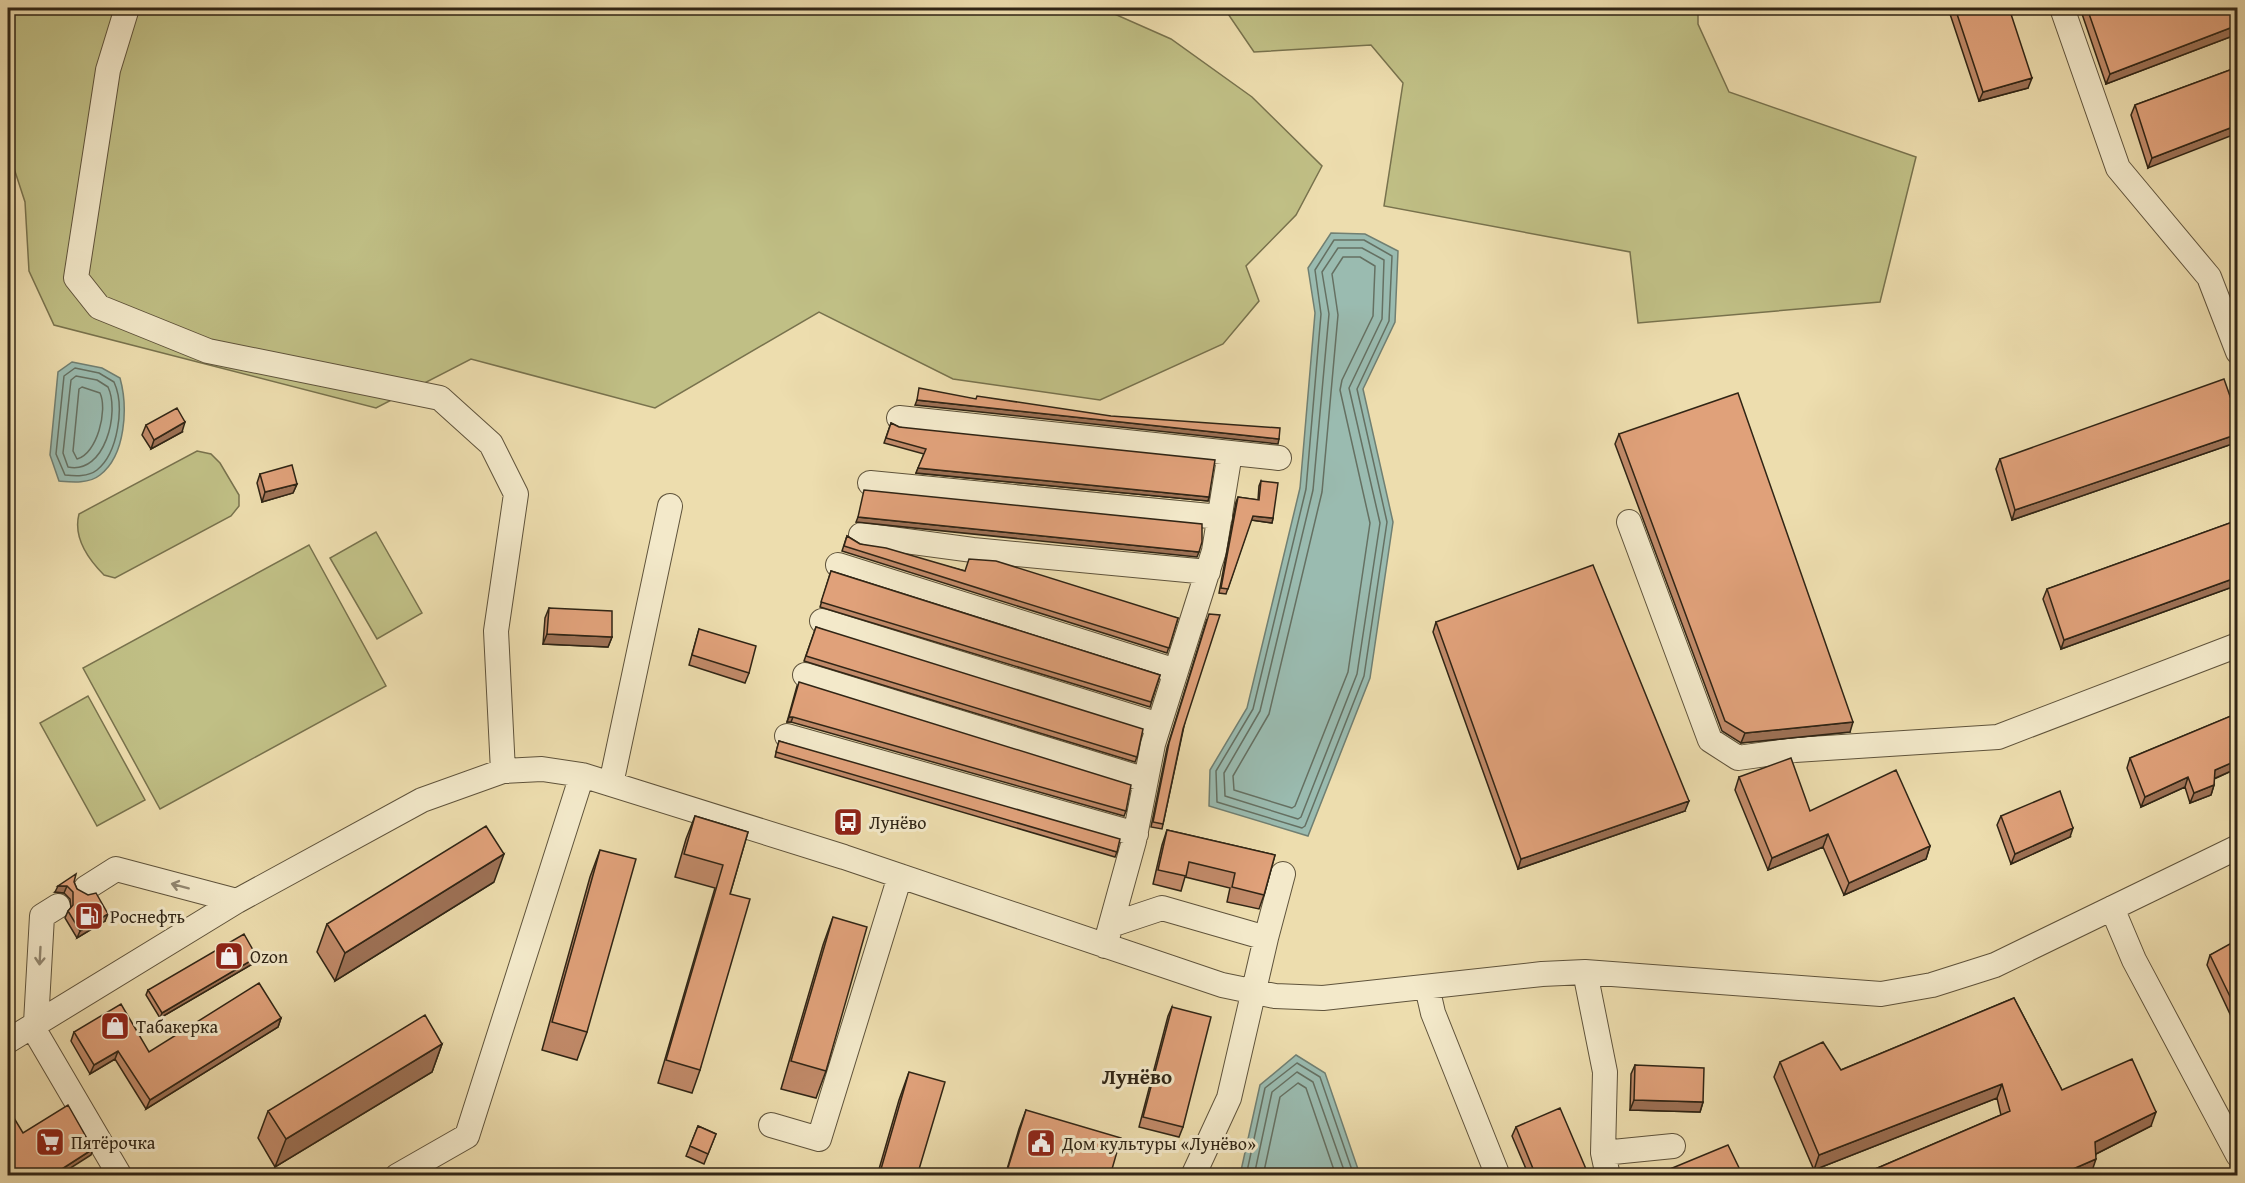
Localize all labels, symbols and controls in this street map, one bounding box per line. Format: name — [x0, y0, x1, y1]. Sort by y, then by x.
bus stop icon: Лунёво — [832, 806, 864, 838]
place label: Лунёво — [869, 809, 926, 836]
one-way arrow — [171, 880, 190, 892]
fuel station icon: Роснефть — [73, 900, 105, 932]
place label: Роснефть — [110, 903, 185, 930]
shop icon: Ozon — [213, 940, 245, 972]
place label: Ozon — [250, 943, 288, 970]
one-way arrow — [34, 945, 45, 965]
shop icon: Табакерка — [99, 1010, 131, 1042]
place label: Табакерка — [136, 1013, 218, 1040]
district label: Лунёво — [1102, 1061, 1172, 1092]
supermarket icon: Пятёрочка — [34, 1126, 66, 1158]
public building icon: Дом культуры «Лунёво» — [1025, 1127, 1057, 1159]
place label: Пятёрочка — [71, 1129, 156, 1156]
place label: Дом культуры «Лунёво» — [1061, 1130, 1256, 1157]

